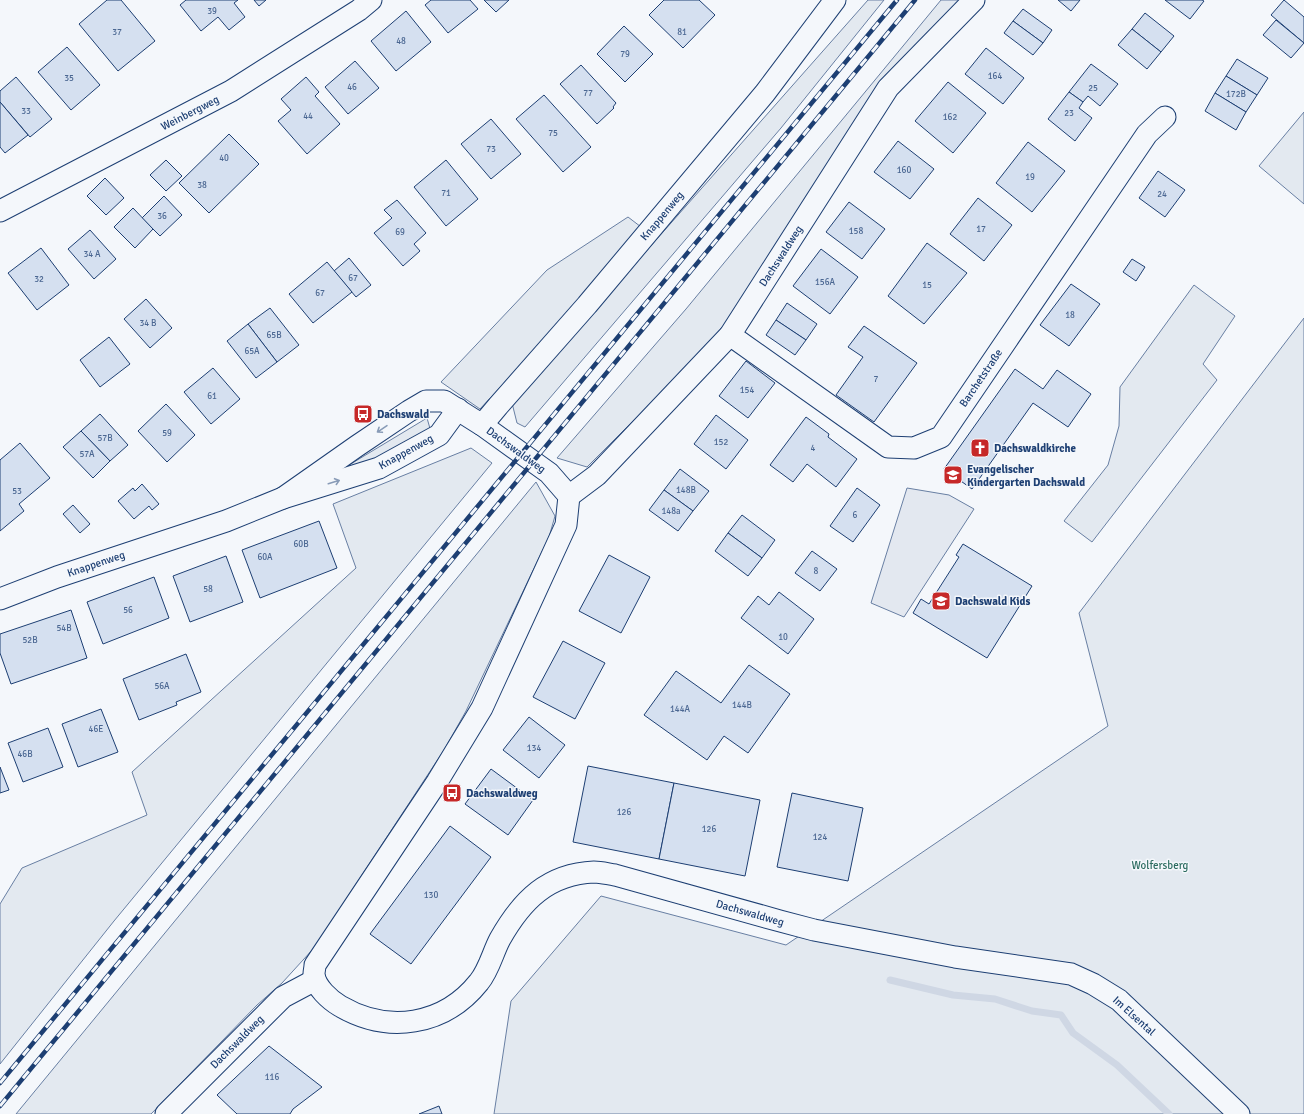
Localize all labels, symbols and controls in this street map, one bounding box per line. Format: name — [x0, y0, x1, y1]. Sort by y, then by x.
house number: 39 — [207, 6, 217, 17]
house number: 37 — [112, 27, 122, 38]
house number: 81 — [677, 27, 687, 38]
house number: 48 — [396, 36, 406, 47]
house number: 79 — [620, 49, 630, 60]
house number: 164 — [988, 71, 1002, 82]
house number: 35 — [64, 73, 74, 84]
house number: 46 — [347, 82, 357, 93]
house number: 25 — [1088, 83, 1098, 94]
house number: 77 — [583, 88, 593, 99]
house number: 172B — [1226, 89, 1246, 100]
street label: Weinbergweg — [159, 93, 221, 133]
house number: 33 — [21, 106, 31, 117]
house number: 23 — [1064, 108, 1074, 119]
house number: 44 — [303, 111, 313, 122]
house number: 162 — [943, 112, 957, 123]
house number: 75 — [548, 128, 558, 139]
house number: 73 — [486, 144, 496, 155]
house number: 40 — [219, 153, 229, 164]
house number: 160 — [897, 165, 911, 176]
house number: 19 — [1025, 172, 1035, 183]
house number: 38 — [197, 180, 207, 191]
house number: 71 — [441, 188, 451, 199]
street label: Knappenweg — [638, 189, 686, 243]
house number: 24 — [1157, 189, 1167, 200]
house number: 36 — [157, 211, 167, 222]
street label: Dachswaldweg — [756, 223, 806, 289]
house number: 17 — [976, 224, 986, 235]
house number: 158 — [849, 226, 863, 237]
house number: 69 — [395, 227, 405, 238]
house number: 34 A — [83, 249, 101, 260]
house number: 67 — [348, 273, 358, 284]
house number: 32 — [34, 274, 44, 285]
house number: 156A — [815, 277, 836, 288]
house number: 15 — [922, 280, 932, 291]
house number: 67 — [315, 288, 325, 299]
house number: 18 — [1065, 310, 1075, 321]
house number: 34 B — [139, 318, 157, 329]
house number: 65B — [266, 330, 282, 341]
house number: 65A — [244, 346, 260, 357]
street label: Barchetstraße — [957, 347, 1005, 409]
house number: 7 — [874, 374, 879, 385]
house number: 154 — [740, 385, 754, 396]
house number: 61 — [207, 391, 217, 402]
bus stop icon: Dachswald — [352, 403, 374, 425]
place label: Dachswald — [377, 408, 429, 421]
street label: Dachswaldweg — [484, 424, 548, 476]
one-way arrow — [376, 425, 387, 433]
house number: 59 — [162, 428, 172, 439]
street label: Knappenweg — [377, 432, 436, 472]
house number: 57B — [97, 433, 113, 444]
house number: 152 — [714, 437, 728, 448]
church icon: Dachswaldkirche — [969, 437, 991, 459]
place label: Dachswaldkirche — [994, 442, 1076, 455]
house number: 4 — [811, 443, 816, 454]
house number: 57A — [79, 449, 95, 460]
place label: Evangelischer Kindergarten Dachswald — [967, 463, 1085, 489]
school or university icon: Evangelischer Kindergarten Dachswald — [942, 464, 964, 486]
one-way arrow — [327, 478, 340, 485]
house number: 148B — [676, 485, 696, 496]
house number: 53 — [12, 486, 22, 497]
house number: 148a — [661, 506, 681, 517]
house number: 6 — [853, 510, 858, 521]
house number: 60B — [293, 539, 309, 550]
street label: Knappenweg — [65, 548, 127, 580]
house number: 60A — [257, 552, 273, 563]
house number: 8 — [814, 566, 819, 577]
house number: 58 — [203, 584, 213, 595]
school or university icon: Dachswald Kids — [930, 590, 952, 612]
place label: Dachswald Kids — [955, 595, 1031, 608]
house number: 56 — [123, 605, 133, 616]
house number: 54B — [56, 623, 72, 634]
house number: 10 — [778, 632, 788, 643]
house number: 52B — [22, 635, 38, 646]
house number: 56A — [154, 681, 170, 692]
house number: 144B — [732, 700, 752, 711]
house number: 144A — [670, 704, 691, 715]
house number: 46E — [89, 724, 103, 735]
house number: 134 — [527, 743, 541, 754]
house number: 46B — [17, 749, 33, 760]
bus stop icon: Dachswaldweg — [441, 782, 463, 804]
place label: Dachswaldweg — [466, 787, 538, 800]
house number: 126 — [617, 807, 631, 818]
house number: 126 — [702, 824, 716, 835]
house number: 124 — [813, 832, 827, 843]
park label: Wolfersberg — [1132, 859, 1189, 872]
house number: 130 — [424, 890, 438, 901]
street label: Dachswaldweg — [715, 897, 786, 929]
street label: Im Elsental — [1110, 993, 1158, 1039]
street label: Dachswaldweg — [208, 1012, 267, 1071]
house number: 116 — [265, 1072, 279, 1083]

